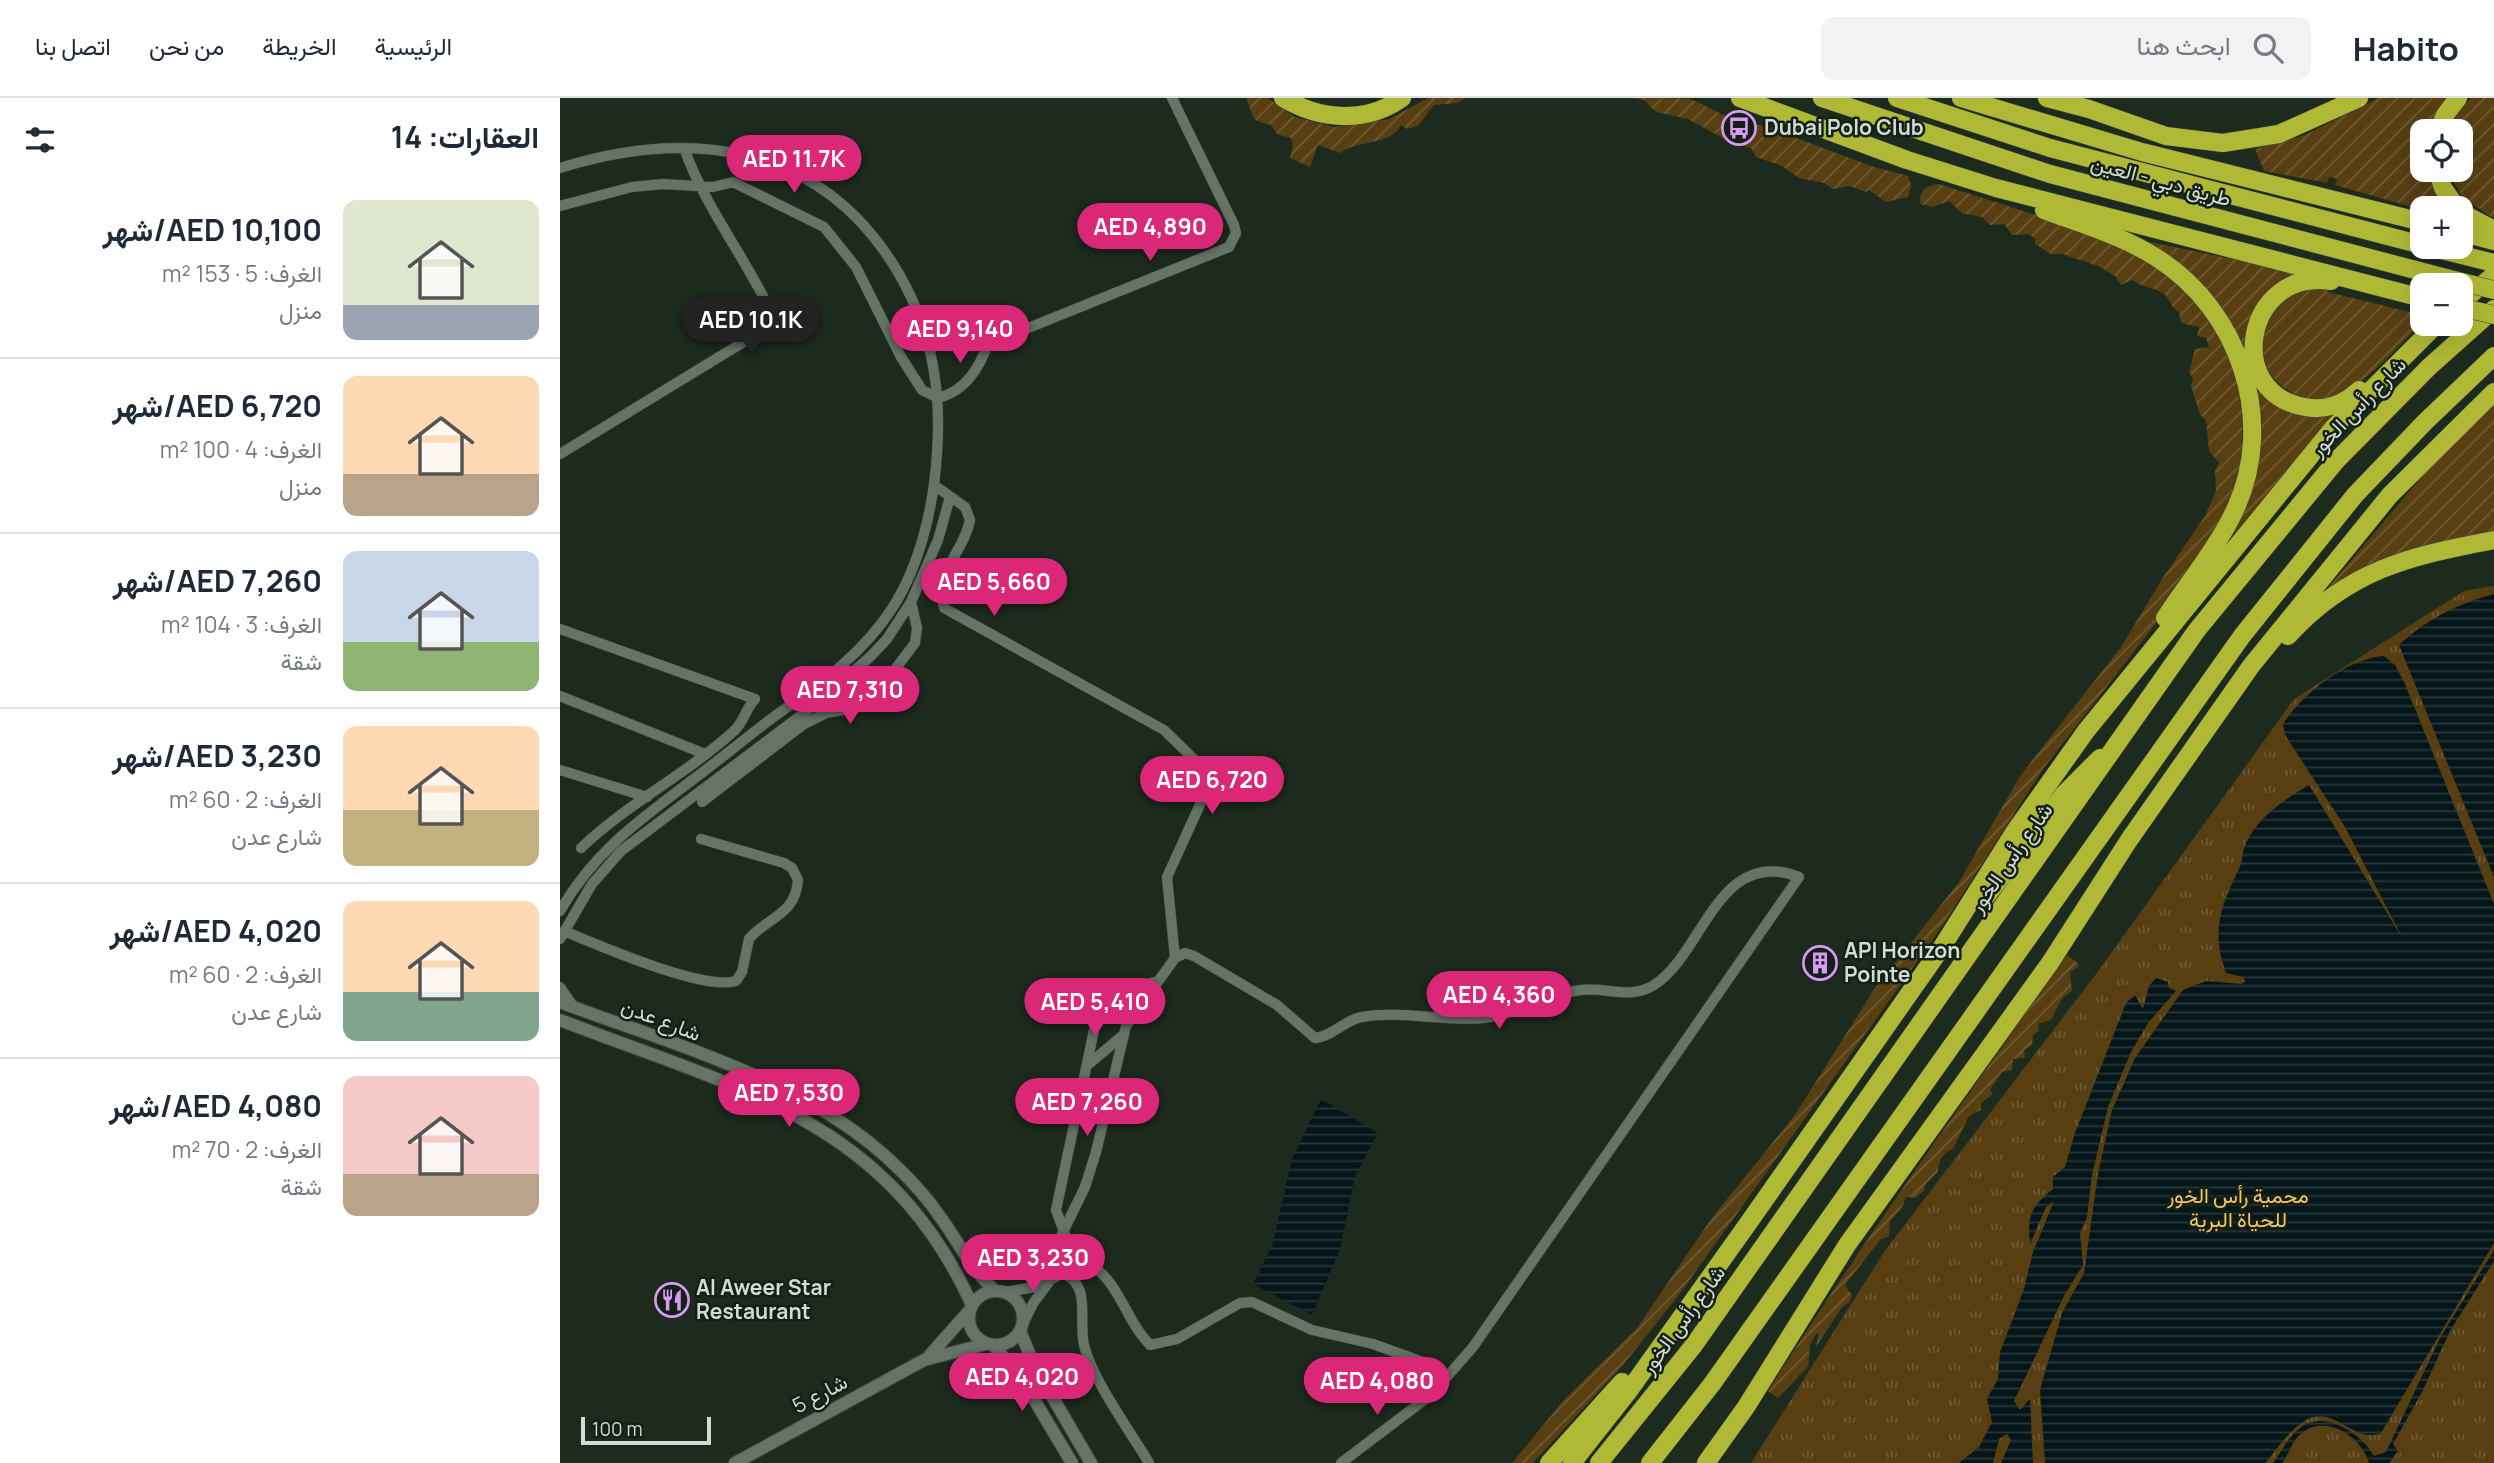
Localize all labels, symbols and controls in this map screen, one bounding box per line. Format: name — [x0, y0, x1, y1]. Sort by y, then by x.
search box — [1821, 17, 2311, 80]
text: Habito — [2353, 26, 2459, 71]
text: ابحث هنا — [2136, 27, 2231, 63]
text: اتصل بنا — [35, 29, 111, 62]
text: من نحن — [149, 29, 224, 62]
text: الخريطة — [262, 29, 337, 62]
text: الرئيسية — [375, 29, 452, 62]
icon: search — [2249, 29, 2287, 67]
bus stop icon: Dubai Polo Club — [1720, 109, 1758, 147]
place label: Dubai Polo Club — [1764, 113, 1924, 141]
text: العقارات: 14 — [391, 116, 539, 157]
map controls — [2410, 119, 2473, 336]
button: locate — [2410, 119, 2473, 182]
icon: filters — [21, 121, 59, 159]
pin: AED 11.7K — [714, 136, 874, 195]
text: AED 11.7K — [743, 142, 845, 174]
street label: طريق دبي - العين — [2087, 148, 2235, 216]
button: + — [2410, 196, 2473, 259]
pin: AED 4,890 — [1070, 204, 1230, 263]
text: AED 10,100/شهر — [103, 209, 322, 250]
text: AED 4,890 — [1093, 210, 1207, 242]
icon: home — [399, 228, 483, 312]
text: الغرف: 5 · 153 m² — [162, 257, 322, 289]
button: − — [2410, 273, 2473, 336]
text: منزل — [279, 294, 322, 326]
pin: AED 10.1K — [671, 296, 831, 356]
text: AED 10.1K — [699, 303, 803, 335]
pin: AED 9,140 — [880, 306, 1040, 365]
text: AED 9,140 — [906, 312, 1014, 344]
street label: شارع رأس الخور — [2302, 351, 2412, 463]
text: AED 6,720/شهر — [112, 385, 322, 426]
icon: home — [399, 404, 483, 488]
text: الغرف: 4 · 100 m² — [160, 433, 322, 465]
text: منزل — [279, 470, 322, 502]
pin: AED 5,660 — [914, 559, 1074, 618]
text: AED 7,260/شهر — [113, 560, 322, 601]
text: AED 5,660 — [937, 565, 1051, 597]
icon: home — [399, 579, 483, 663]
text: الغرف: 3 · 104 m² — [161, 608, 322, 640]
text: شقة — [280, 645, 322, 677]
pin: AED 7,310 — [770, 666, 930, 726]
text: AED 7,310 — [796, 673, 904, 705]
text: AED 3,230/شهر — [112, 735, 322, 776]
icon: home — [399, 754, 483, 838]
pin: AED 6,720 — [1132, 756, 1292, 816]
text: AED 6,720 — [1156, 763, 1268, 795]
text: الغرف: 2 · 60 m² — [169, 783, 322, 815]
street label: شارع رأس الخور — [1961, 797, 2059, 919]
text: شارع عدن — [231, 820, 322, 852]
text: AED 4,020/شهر — [109, 910, 322, 951]
icon: home — [399, 929, 483, 1013]
place label: API Horizon Pointe — [1844, 936, 1960, 988]
building icon: API Horizon Pointe — [1801, 944, 1839, 982]
text: الغرف: 2 · 60 m² — [169, 958, 322, 990]
pin: AED 4,360 — [1419, 972, 1579, 1031]
pin: AED 5,410 — [1015, 978, 1175, 1038]
text: AED 4,360 — [1443, 978, 1555, 1010]
text: AED 5,410 — [1040, 985, 1150, 1017]
street label: شارع عدن — [617, 991, 705, 1048]
text: شارع عدن — [231, 995, 322, 1027]
pin: AED 7,530 — [709, 1070, 869, 1129]
text: AED 7,530 — [734, 1076, 844, 1108]
pin: AED 7,260 — [1007, 1079, 1167, 1138]
text: AED 4,080/شهر — [109, 1085, 322, 1126]
text: AED 7,260 — [1031, 1085, 1143, 1117]
icon: home — [399, 1104, 483, 1188]
text: الغرف: 2 · 70 m² — [172, 1133, 322, 1165]
text: شقة — [280, 1170, 322, 1202]
park label: محمية رأس الخور للحياة البرية — [2166, 1181, 2309, 1233]
pin: AED 3,230 — [953, 1234, 1113, 1294]
text: AED 3,230 — [977, 1241, 1089, 1273]
street label: شارع رأس الخور — [1633, 1259, 1732, 1381]
place label: Al Aweer Star Restaurant — [696, 1273, 831, 1325]
restaurant icon: Al Aweer Star Restaurant — [653, 1281, 691, 1319]
pin: AED 4,020 — [942, 1354, 1102, 1413]
pin: AED 4,080 — [1297, 1358, 1457, 1417]
text: AED 4,020 — [965, 1360, 1079, 1392]
text: AED 4,080 — [1320, 1364, 1434, 1396]
street label: شارع 5 — [787, 1367, 852, 1420]
scale bar — [581, 1414, 710, 1446]
text: 100 m — [592, 1416, 643, 1442]

